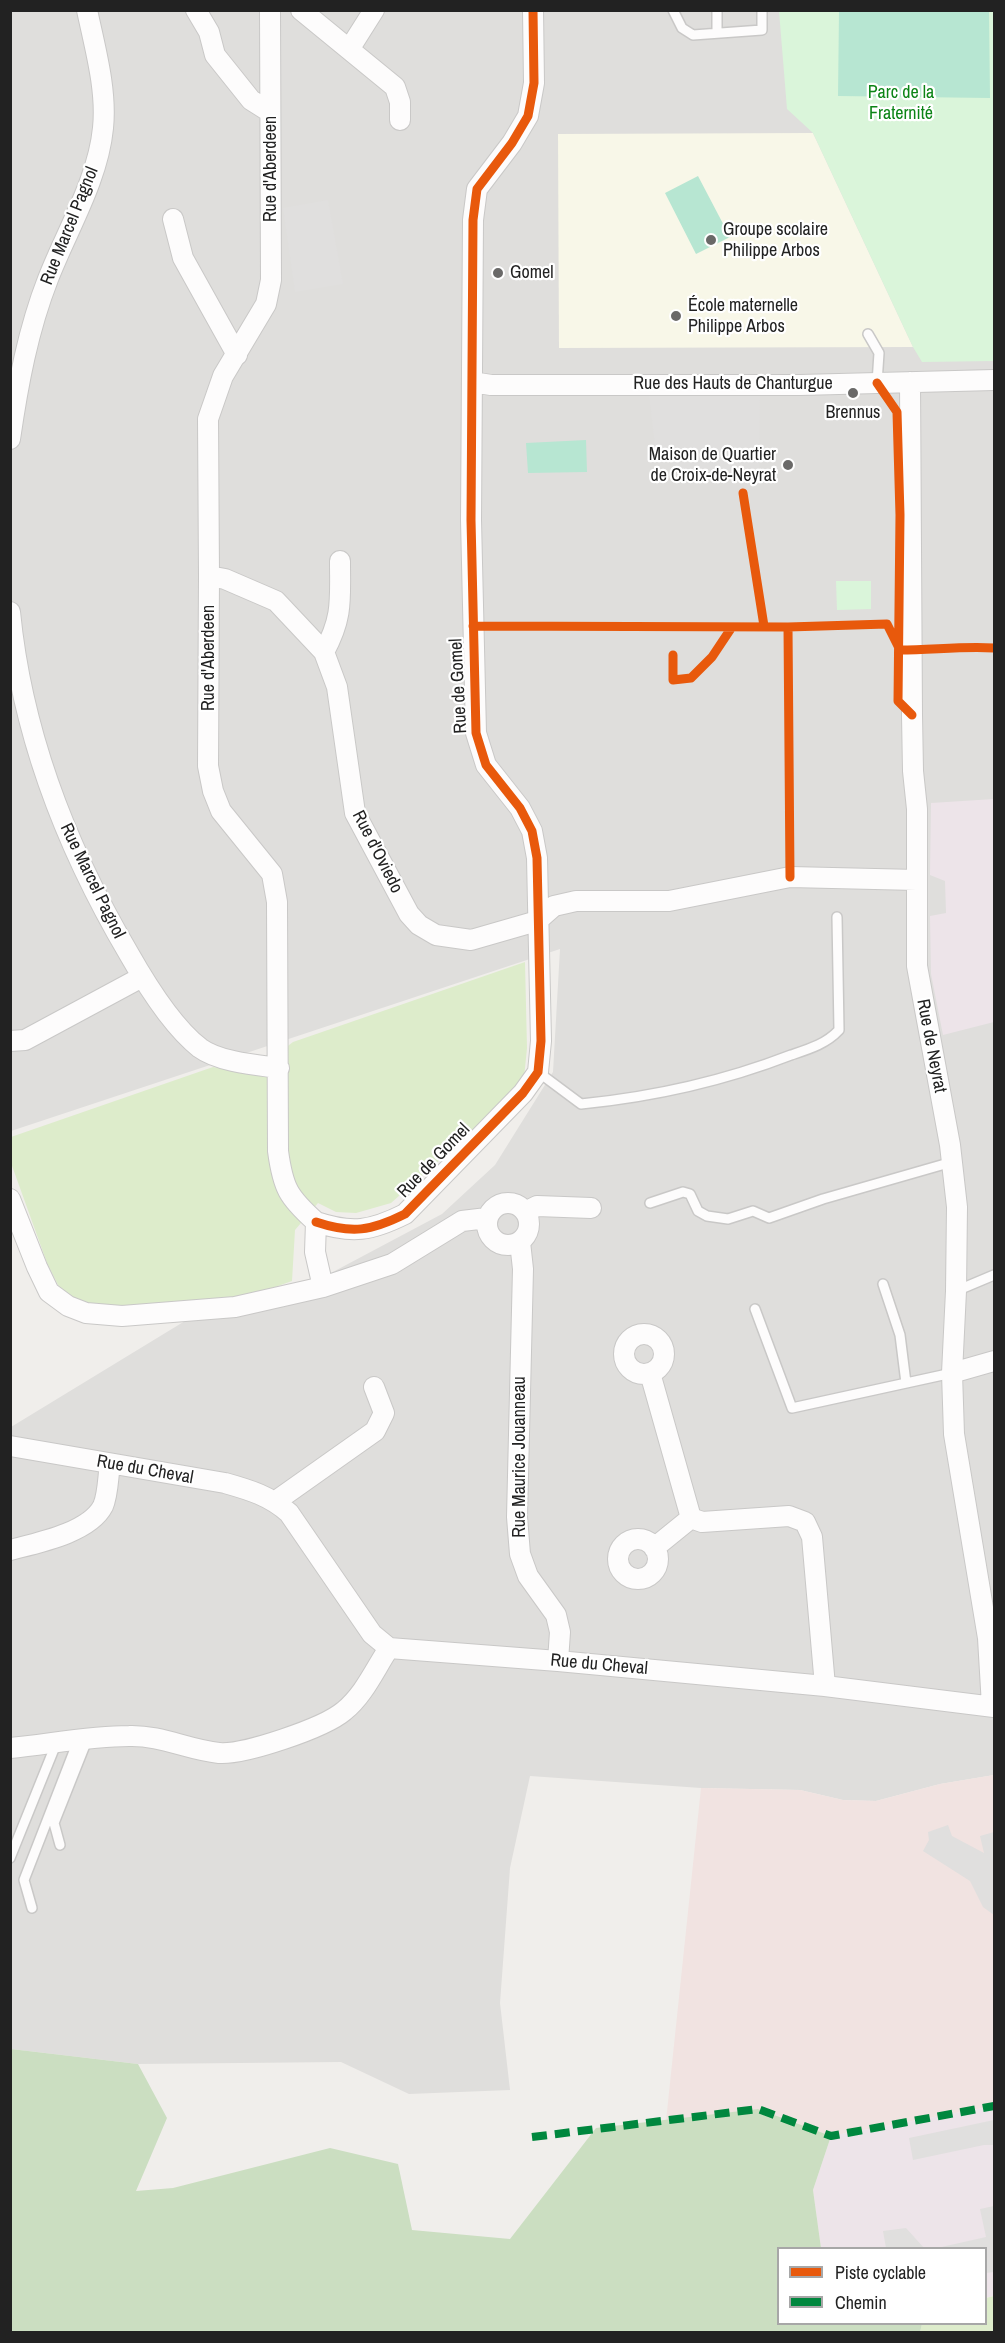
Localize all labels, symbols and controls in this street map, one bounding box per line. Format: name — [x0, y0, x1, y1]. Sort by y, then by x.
park label: Parc de la Fraternité — [868, 82, 934, 124]
street label: Rue d'Aberdeen — [260, 116, 282, 222]
street label: Rue Marcel Pagnol — [36, 164, 104, 288]
place label: Groupe scolaire Philippe Arbos — [723, 219, 828, 262]
marker: Groupe scolaire Philippe Arbos — [704, 233, 718, 247]
place label: Gomel — [510, 262, 553, 284]
marker: Gomel — [491, 266, 505, 280]
place label: École maternelle Philippe Arbos — [688, 295, 798, 338]
marker: École maternelle Philippe Arbos — [669, 309, 683, 323]
street label: Rue des Hauts de Chanturgue — [633, 373, 833, 395]
marker: Brennus — [846, 386, 860, 400]
place label: Brennus — [826, 402, 880, 424]
place label: Maison de Quartier de Croix-de-Neyrat — [649, 444, 776, 486]
marker: Maison de Quartier de Croix-de-Neyrat — [781, 458, 795, 472]
street label: Rue d'Aberdeen — [198, 605, 220, 711]
street label: Rue de Gomel — [446, 638, 472, 734]
street label: Rue d'Oviedo — [347, 807, 407, 897]
street label: Rue Marcel Pagnol — [55, 820, 129, 942]
street label: Rue de Neyrat — [911, 997, 951, 1095]
street label: Rue de Gomel — [393, 1119, 475, 1203]
street label: Rue Maurice Jouanneau — [509, 1376, 531, 1538]
street label: Rue du Cheval — [95, 1451, 195, 1489]
street label: Rue du Cheval — [549, 1650, 649, 1680]
legend — [777, 2247, 987, 2325]
text: Piste cyclable — [835, 2260, 926, 2285]
text: Chemin — [835, 2290, 887, 2315]

